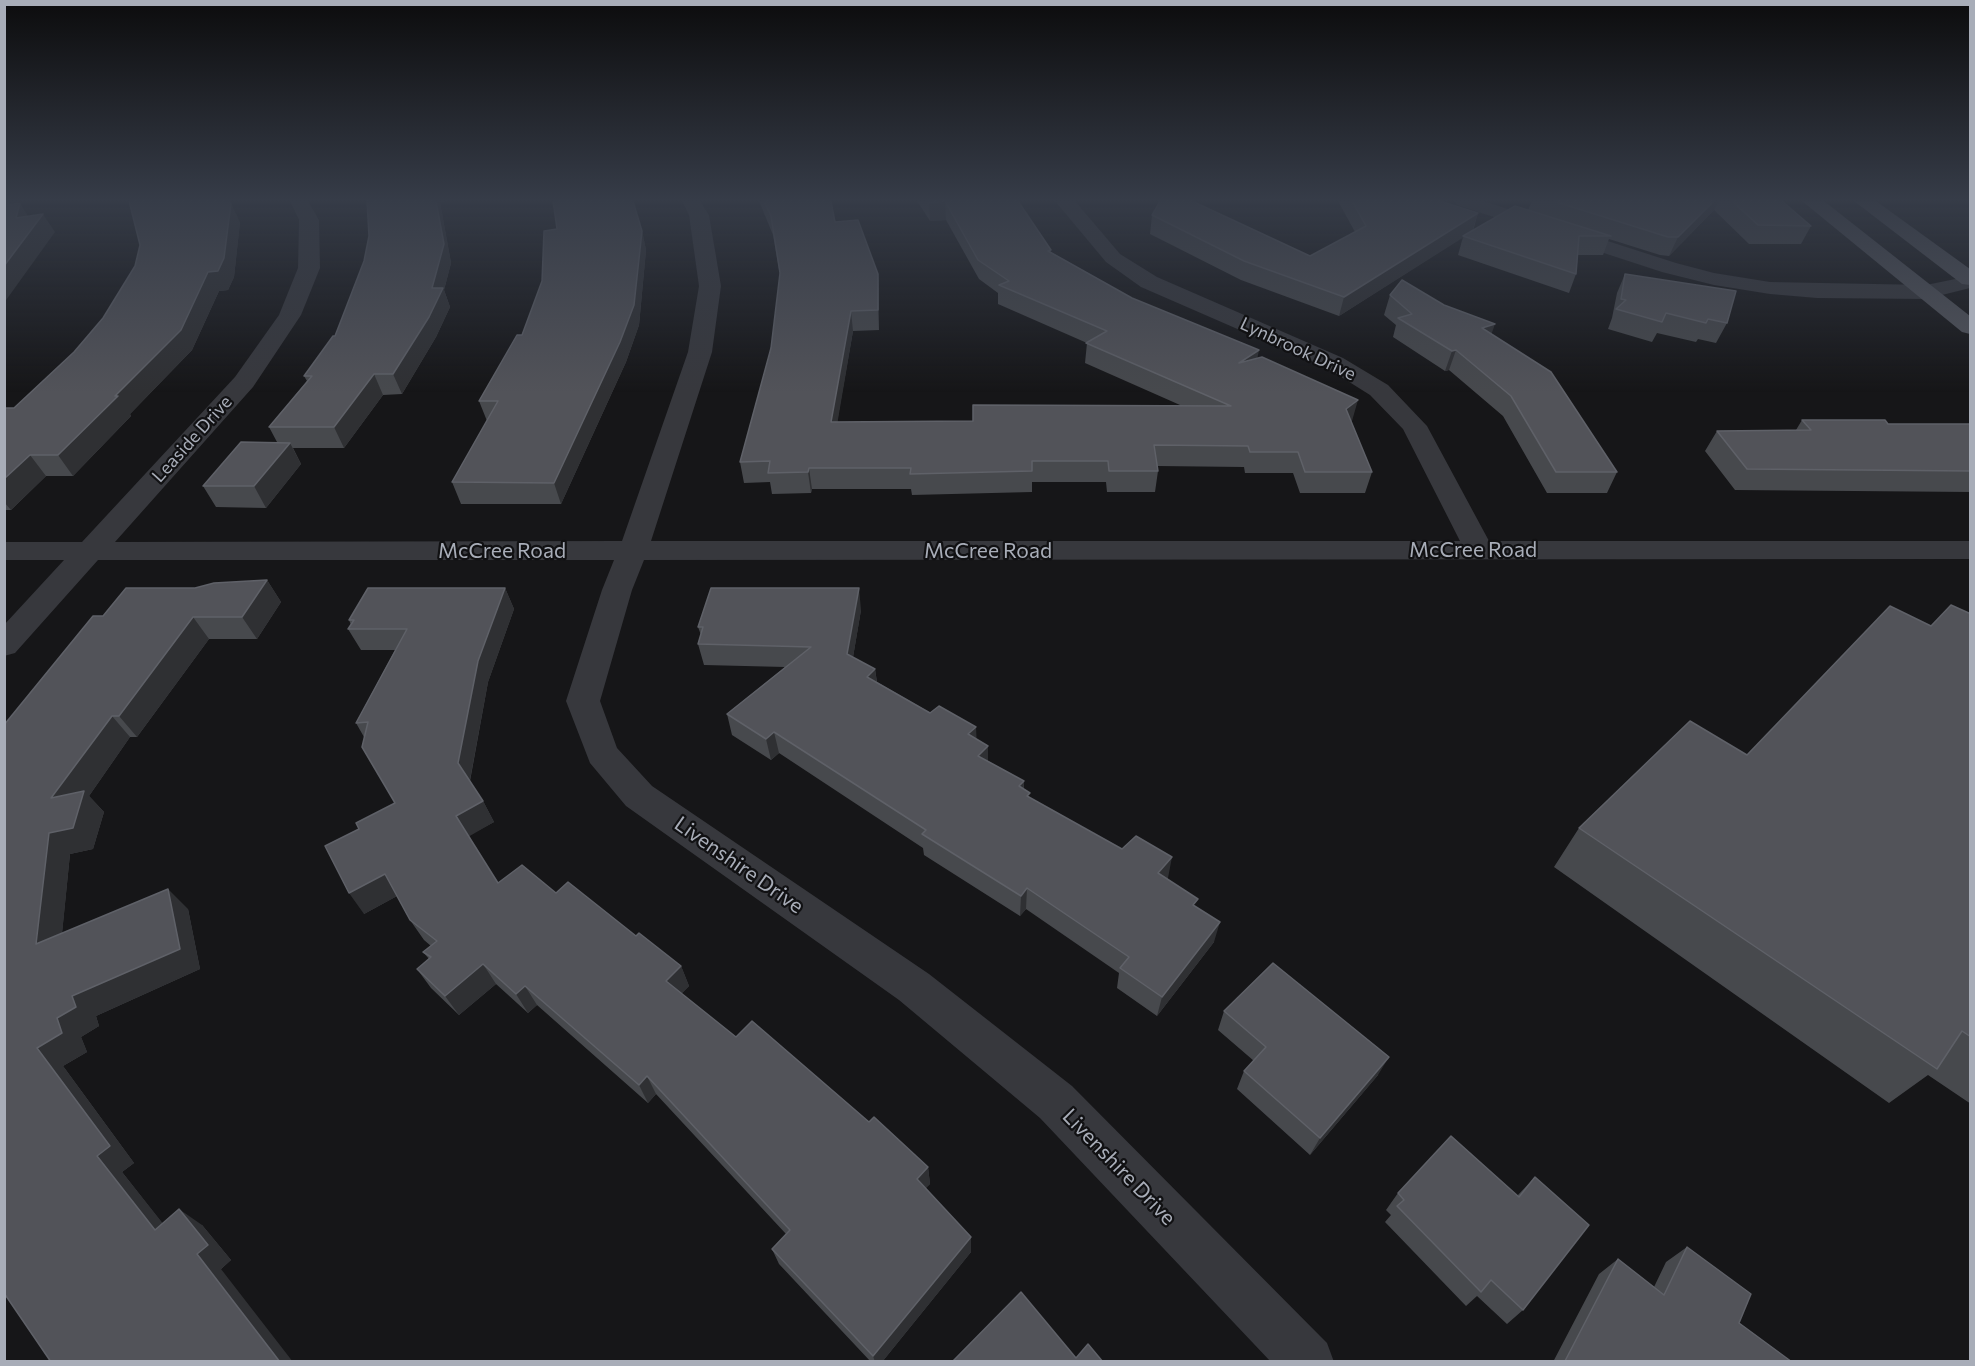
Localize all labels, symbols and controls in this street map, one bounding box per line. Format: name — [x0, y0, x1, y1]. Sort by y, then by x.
street label: Lynbrook Drive — [1237, 313, 1359, 385]
street label: Leaside Drive — [148, 391, 236, 487]
street label: McCree Road — [1409, 537, 1537, 563]
street label: McCree Road — [438, 538, 566, 564]
street label: McCree Road — [924, 538, 1052, 564]
street label: Livenshire Drive — [670, 811, 808, 919]
street label: Livenshire Drive — [1057, 1104, 1181, 1230]

